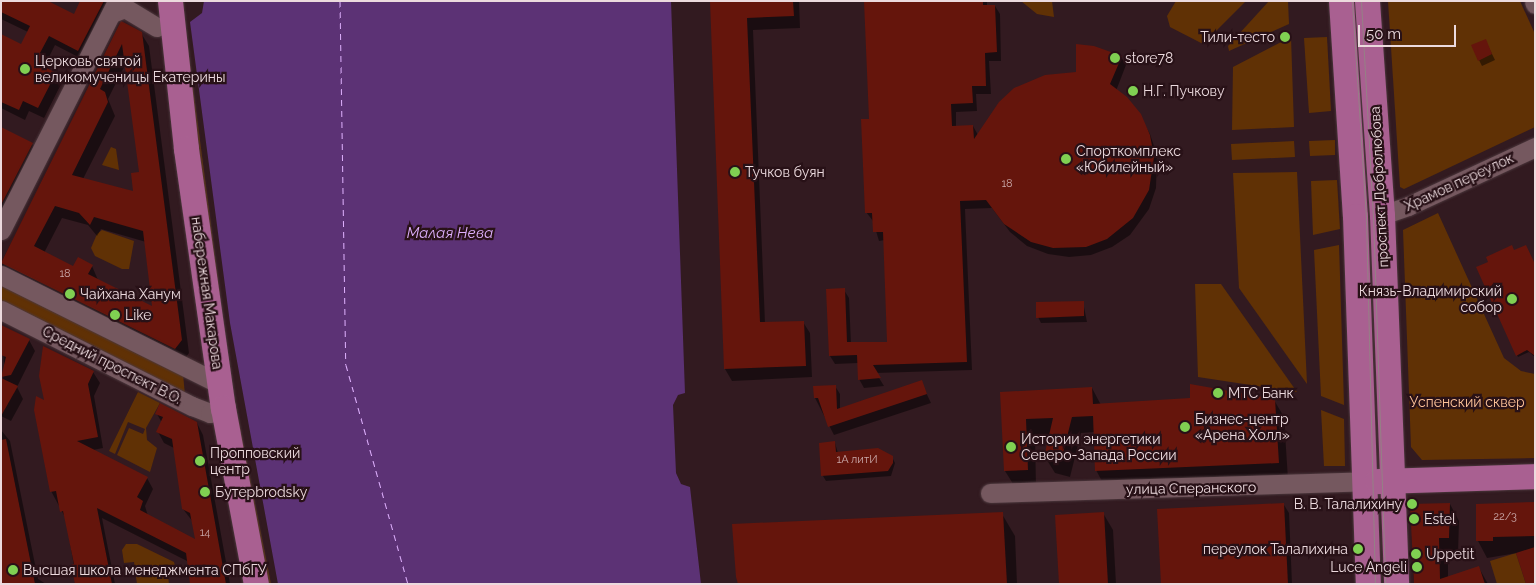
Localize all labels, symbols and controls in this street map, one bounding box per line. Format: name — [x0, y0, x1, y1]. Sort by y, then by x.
scale bar — [1361, 15, 1458, 47]
text: 50 m — [1366, 25, 1401, 43]
place label: Тили-тесто — [1200, 29, 1275, 45]
marker: Тили-тесто — [1279, 31, 1291, 43]
place label: store78 — [1125, 50, 1173, 66]
marker: store78 — [1109, 52, 1121, 64]
place label: Церковь святой великомученицы Екатерины — [35, 53, 225, 85]
marker: Церковь святой великомученицы Екатерины — [19, 63, 31, 75]
place label: Н.Г. Пучкову — [1143, 83, 1225, 99]
marker: Н.Г. Пучкову — [1127, 85, 1139, 97]
street label: проспект Добролюбова — [1366, 106, 1392, 268]
place label: Спорткомплекс «Юбилейный» — [1076, 143, 1181, 176]
street label: Храмов переулок — [1402, 149, 1516, 215]
marker: Спорткомплекс «Юбилейный» — [1060, 153, 1072, 165]
place label: Тучков буян — [745, 164, 825, 180]
marker: Тучков буян — [729, 166, 741, 178]
house number: 18 — [1001, 177, 1013, 191]
street label: набережная Макарова — [188, 216, 226, 370]
water label: Малая Нева — [407, 225, 493, 243]
house number: 18 — [59, 267, 71, 281]
place label: Князь-Владимирский собор — [1359, 283, 1502, 316]
place label: Чайхана Ханум — [80, 286, 181, 302]
marker: Чайхана Ханум — [64, 288, 76, 300]
marker: Князь-Владимирский собор — [1506, 293, 1518, 305]
place label: Like — [125, 307, 151, 323]
marker: Like — [109, 309, 121, 321]
street label: Средний проспект В.О. — [40, 323, 184, 407]
place label: МТС Банк — [1228, 385, 1294, 401]
marker: МТС Банк — [1212, 387, 1224, 399]
park label: Успенский сквер — [1409, 394, 1525, 410]
place label: Бизнес-центр «Арена Холл» — [1195, 411, 1290, 444]
marker: Бизнес-центр «Арена Холл» — [1179, 421, 1191, 433]
place label: Истории энергетики Северо-Запада России — [1021, 431, 1177, 464]
marker: Истории энергетики Северо-Запада России — [1005, 441, 1017, 453]
place label: Пропповский центр — [210, 445, 300, 478]
house number: 1А литИ — [836, 453, 878, 467]
marker: Пропповский центр — [194, 455, 206, 467]
street label: улица Сперанского — [1126, 478, 1256, 498]
place label: Бутерbrodsky — [215, 484, 307, 500]
marker: Бутерbrodsky — [199, 486, 211, 498]
place label: В. В. Талалихину — [1293, 496, 1402, 512]
marker: В. В. Талалихину — [1406, 498, 1418, 510]
house number: 22/3 — [1493, 510, 1517, 524]
place label: Estel — [1424, 511, 1456, 527]
marker: Estel — [1408, 513, 1420, 525]
house number: 14 — [200, 526, 210, 540]
place label: переулок Талалихина — [1203, 541, 1348, 557]
marker: переулок Талалихина — [1352, 543, 1364, 555]
place label: Uppetit — [1426, 546, 1474, 562]
marker: Uppetit — [1410, 548, 1422, 560]
place label: Luce Angeli — [1330, 559, 1407, 575]
marker: Luce Angeli — [1411, 561, 1423, 573]
place label: Высшая школа менеджмента СПбГУ — [23, 562, 266, 578]
marker: Высшая школа менеджмента СПбГУ — [7, 564, 19, 576]

